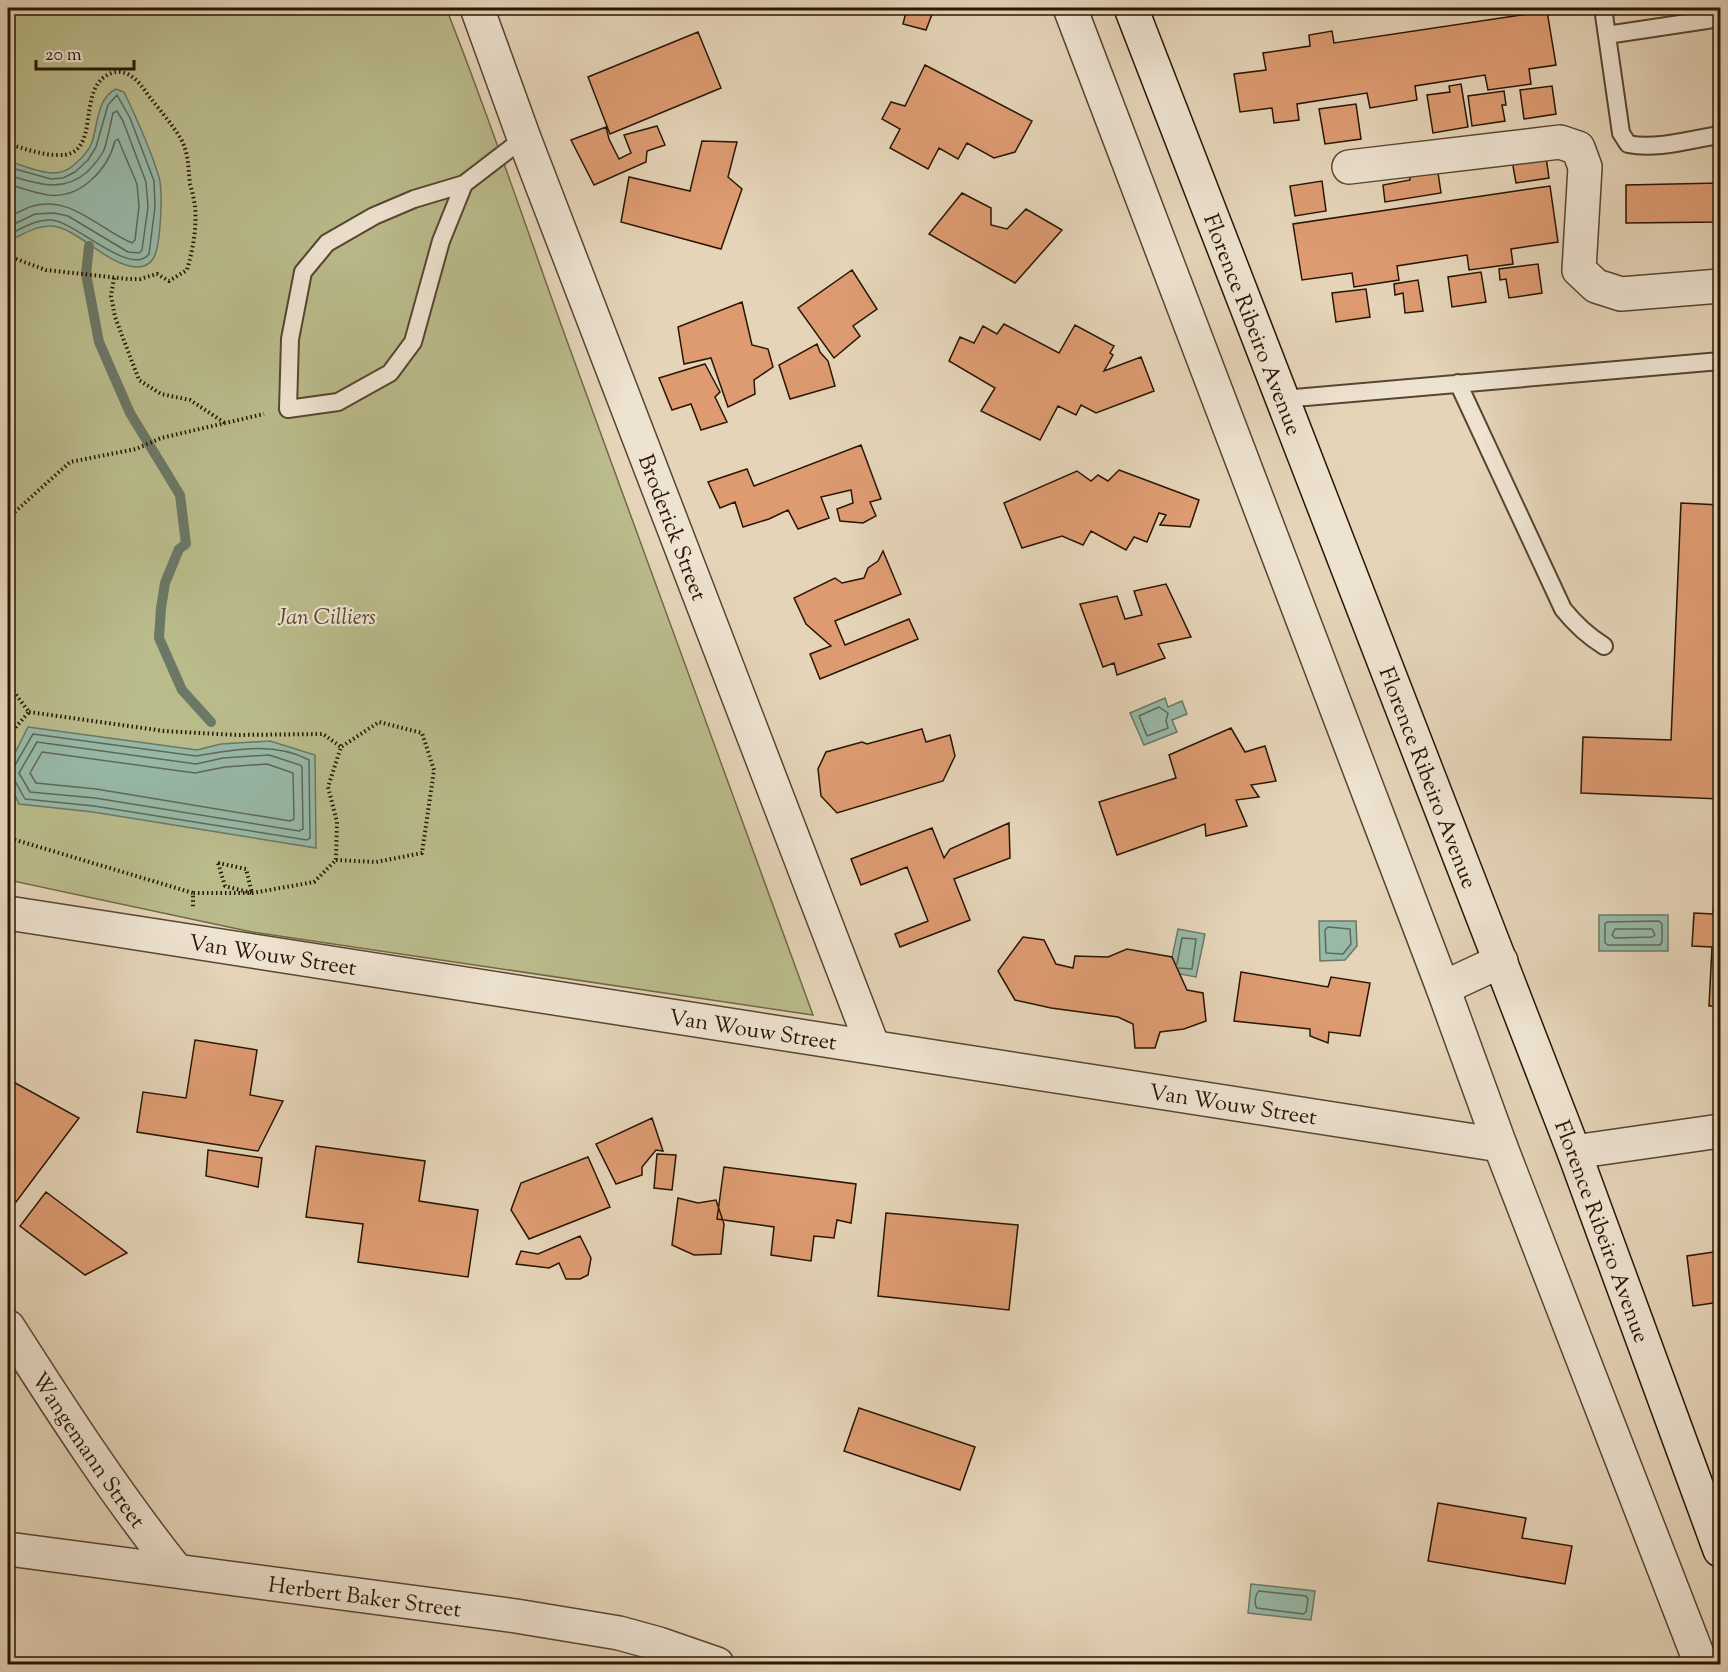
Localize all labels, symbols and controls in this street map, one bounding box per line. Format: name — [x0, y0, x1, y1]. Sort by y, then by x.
scale bar — [36, 33, 134, 71]
text: 20 m — [45, 43, 82, 69]
street label: Florence Ribeiro Avenue — [1193, 210, 1308, 441]
street label: Broderick Street — [628, 450, 713, 606]
park label: Jan Cilliers — [277, 603, 376, 635]
street label: Florence Ribeiro Avenue — [1369, 663, 1484, 894]
street label: Van Wouw Street — [186, 928, 359, 986]
street label: Van Wouw Street — [666, 1003, 839, 1061]
street label: Van Wouw Street — [1147, 1078, 1319, 1135]
street label: Florence Ribeiro Avenue — [1544, 1116, 1656, 1348]
street label: Wangemann Street — [22, 1367, 152, 1536]
street label: Herbert Baker Street — [266, 1570, 463, 1628]

